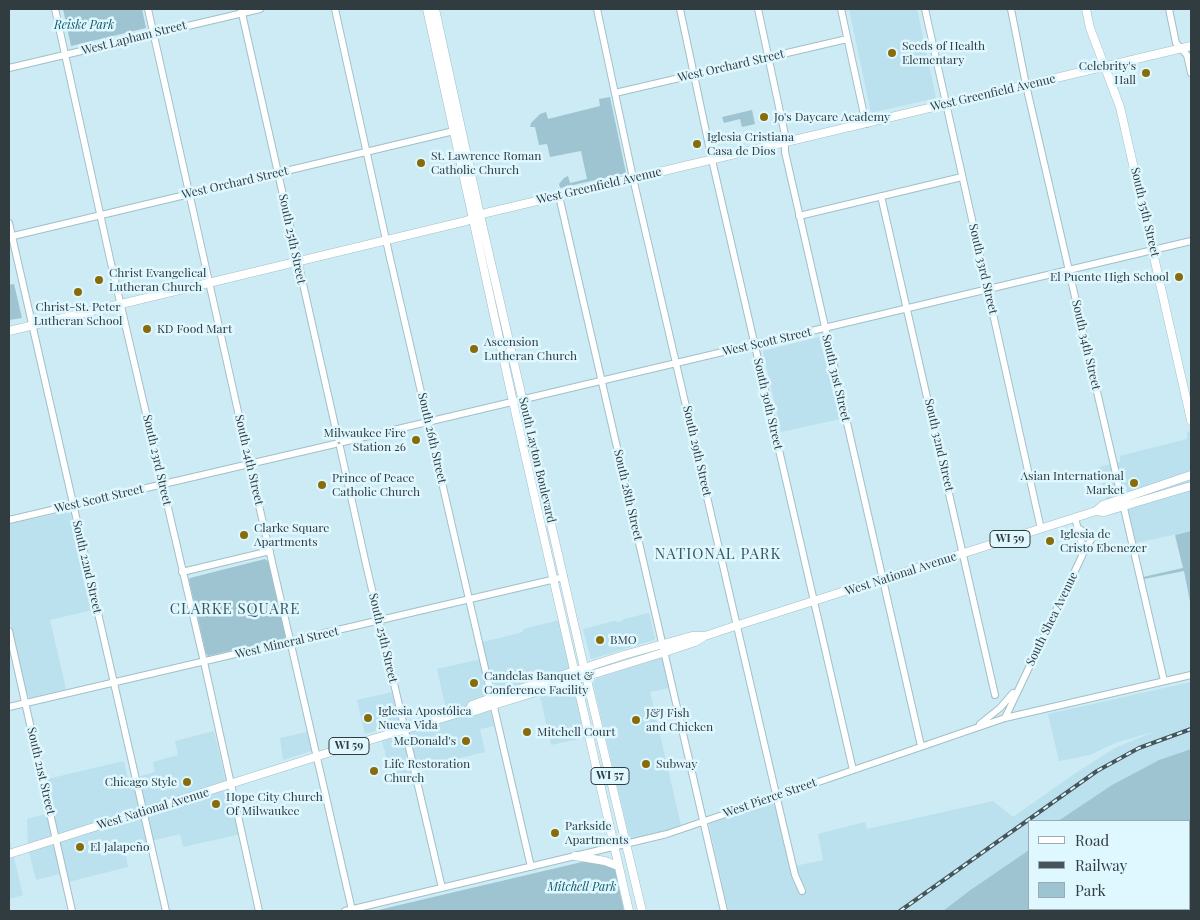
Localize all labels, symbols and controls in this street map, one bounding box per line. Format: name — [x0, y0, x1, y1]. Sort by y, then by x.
park label: Reiske Park — [54, 18, 114, 32]
street label: West Lapham Street — [80, 18, 188, 58]
place label: Seeds of Health Elementary — [902, 39, 985, 67]
street label: West Orchard Street — [676, 47, 786, 85]
marker: Seeds of Health Elementary — [886, 47, 898, 59]
place label: Celebrity's Hall — [1079, 59, 1136, 87]
marker: Celebrity's Hall — [1140, 67, 1152, 79]
street label: West Greenfield Avenue — [929, 72, 1057, 114]
place label: Jo's Daycare Academy — [774, 110, 890, 124]
marker: Jo's Daycare Academy — [758, 111, 770, 123]
place label: Iglesia Cristiana Casa de Dios — [707, 130, 794, 158]
marker: Iglesia Cristiana Casa de Dios — [691, 138, 703, 150]
place label: St. Lawrence Roman Catholic Church — [431, 149, 541, 177]
marker: St. Lawrence Roman Catholic Church — [415, 157, 427, 169]
street label: West Orchard Street — [180, 164, 290, 202]
street label: West Greenfield Avenue — [535, 165, 663, 207]
street label: South 35th Street — [1128, 166, 1162, 258]
street label: South 25th Street — [275, 193, 309, 285]
street label: South 33rd Street — [966, 222, 1000, 316]
place label: Christ Evangelical Lutheran Church — [109, 266, 206, 294]
place label: El Puente High School — [1050, 270, 1169, 284]
marker: El Puente High School — [1173, 271, 1185, 283]
marker: Christ Evangelical Lutheran Church — [93, 274, 105, 286]
marker: Christ-St. Peter Lutheran School — [72, 286, 84, 298]
street label: South 34th Street — [1069, 298, 1103, 392]
place label: Christ-St. Peter Lutheran School — [34, 300, 122, 328]
place label: KD Food Mart — [157, 322, 232, 336]
marker: KD Food Mart — [141, 323, 153, 335]
street label: West Scott Street — [721, 325, 813, 359]
street label: South 31st Street — [819, 333, 853, 423]
place label: Ascension Lutheran Church — [484, 335, 577, 363]
marker: Ascension Lutheran Church — [468, 343, 480, 355]
street label: South 30th Street — [750, 357, 786, 451]
street label: South 26th Street — [415, 391, 449, 485]
street label: South Layton Boulevard — [516, 396, 558, 524]
street label: South 32nd Street — [921, 397, 957, 493]
street label: South 29th Street — [680, 404, 714, 498]
street label: South 23rd Street — [140, 413, 174, 507]
street label: South 24th Street — [232, 413, 266, 507]
place label: Milwaukee Fire Station 26 — [324, 426, 406, 454]
marker: Milwaukee Fire Station 26 — [410, 434, 422, 446]
street label: South 28th Street — [611, 448, 645, 542]
place label: Asian International Market — [1020, 469, 1124, 497]
place label: Prince of Peace Catholic Church — [332, 471, 420, 499]
marker: Asian International Market — [1128, 477, 1140, 489]
marker: Prince of Peace Catholic Church — [316, 479, 328, 491]
street label: West Scott Street — [53, 482, 145, 516]
street label: South 22nd Street — [69, 519, 105, 615]
place label: Clarke Square Apartments — [254, 521, 329, 549]
place label: Iglesia de Cristo Ebenezer — [1060, 527, 1147, 555]
marker: Clarke Square Apartments — [238, 529, 250, 541]
road number: WI 59 — [990, 530, 1030, 548]
marker: Iglesia de Cristo Ebenezer — [1044, 535, 1056, 547]
district label: NATIONAL PARK — [653, 545, 783, 563]
street label: West National Avenue — [843, 549, 959, 599]
street label: South Shea Avenue — [1023, 570, 1081, 668]
street label: South 25th Street — [366, 592, 400, 684]
district label: CLARKE SQUARE — [168, 600, 302, 618]
street label: West Mineral Street — [234, 624, 340, 662]
place label: BMO — [610, 633, 637, 647]
marker: BMO — [594, 634, 606, 646]
place label: Candelas Banquet & Conference Facility — [484, 669, 594, 697]
marker: Candelas Banquet & Conference Facility — [468, 677, 480, 689]
place label: Iglesia Apostólica Nueva Vida — [378, 704, 471, 732]
place label: J&J Fish and Chicken — [646, 706, 713, 734]
marker: Iglesia Apostólica Nueva Vida — [362, 712, 374, 724]
marker: J&J Fish and Chicken — [630, 714, 642, 726]
place label: Mitchell Court — [537, 725, 615, 739]
street label: South 21st Street — [24, 726, 58, 816]
marker: Mitchell Court — [521, 726, 533, 738]
place label: McDonald's — [394, 734, 456, 748]
marker: McDonald's — [460, 735, 472, 747]
road number: WI 59 — [329, 738, 369, 754]
place label: Life Restoration Church — [384, 757, 470, 785]
place label: Subway — [656, 757, 697, 771]
marker: Subway — [640, 758, 652, 770]
marker: Life Restoration Church — [368, 765, 380, 777]
road number: WI 57 — [591, 768, 629, 784]
place label: Chicago Style — [105, 775, 177, 789]
street label: West Pierce Street — [722, 775, 818, 821]
marker: Chicago Style — [181, 776, 193, 788]
street label: West National Avenue — [95, 785, 211, 833]
place label: Hope City Church Of Milwaukee — [226, 790, 323, 818]
marker: Hope City Church Of Milwaukee — [210, 798, 222, 810]
place label: Parkside Apartments — [565, 819, 629, 847]
legend — [1028, 820, 1190, 910]
marker: Parkside Apartments — [549, 827, 561, 839]
text: Road — [1075, 830, 1109, 850]
place label: El Jalapeño — [90, 840, 150, 854]
marker: El Jalapeño — [74, 841, 86, 853]
text: Railway — [1075, 855, 1127, 875]
park label: Mitchell Park — [548, 880, 616, 894]
text: Park — [1075, 880, 1106, 900]

